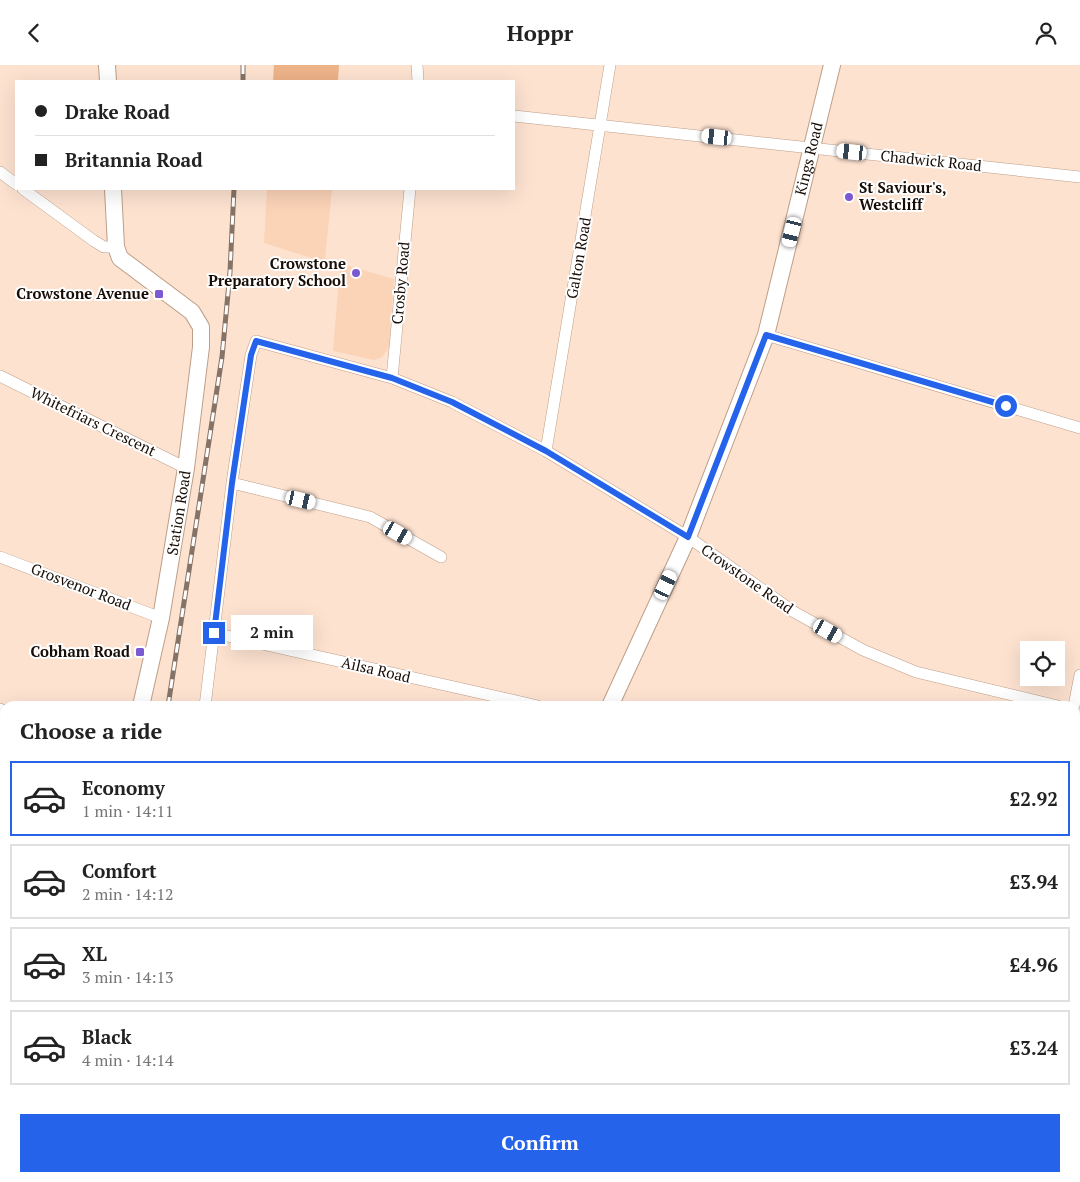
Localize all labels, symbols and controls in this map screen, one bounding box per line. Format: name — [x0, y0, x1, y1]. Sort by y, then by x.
text: Hoppr — [507, 18, 573, 47]
icon: back — [20, 19, 48, 47]
icon: person — [1032, 19, 1060, 47]
text: Drake Road — [65, 99, 170, 124]
street label: Kings Road — [790, 120, 827, 197]
car — [701, 128, 732, 146]
car — [836, 143, 867, 161]
street label: Chadwick Road — [880, 145, 983, 175]
text: Britannia Road — [65, 147, 203, 172]
place label: St Saviour's, Westcliff — [859, 177, 947, 214]
marker: St Saviour's, Westcliff — [843, 191, 855, 203]
street label: Galton Road — [561, 216, 595, 300]
car — [781, 216, 802, 248]
street label: Crosby Road — [386, 241, 414, 325]
place label: Crowstone Preparatory School — [208, 253, 346, 290]
marker: Crowstone Preparatory School — [350, 267, 362, 279]
place label: Crowstone Avenue — [16, 283, 149, 303]
marker: Crowstone Avenue — [153, 288, 165, 300]
street label: Whitefriars Crescent — [27, 382, 160, 460]
route start — [995, 395, 1017, 417]
street label: Station Road — [161, 469, 195, 557]
car — [284, 489, 317, 511]
car — [381, 519, 414, 547]
street label: Crowstone Road — [697, 539, 798, 617]
street label: Grosvenor Road — [28, 558, 134, 614]
car — [652, 568, 679, 602]
callout: 2 min — [232, 615, 314, 651]
car — [811, 617, 844, 645]
text: 2 min — [250, 621, 294, 643]
route end — [203, 622, 225, 644]
place label: Cobham Road — [31, 641, 130, 661]
map controls — [1020, 641, 1065, 686]
button: locate — [1020, 641, 1065, 686]
marker: Cobham Road — [134, 646, 146, 658]
street label: Ailsa Road — [340, 651, 413, 687]
text: Choose a ride — [20, 716, 162, 745]
text: Economy — [82, 775, 165, 800]
icon: car — [22, 776, 67, 821]
text: £2.92 — [1009, 786, 1058, 811]
text: 1 min · 14:11 — [82, 800, 174, 822]
text: Comfort — [82, 858, 157, 883]
icon: car — [22, 859, 67, 904]
text: £3.94 — [1009, 869, 1058, 894]
text: 2 min · 14:12 — [82, 883, 174, 905]
text: XL — [82, 941, 107, 966]
icon: car — [22, 942, 67, 987]
text: £4.96 — [1009, 952, 1058, 977]
text: 3 min · 14:13 — [82, 966, 174, 988]
text: Black — [82, 1024, 132, 1049]
icon: car — [22, 1025, 67, 1070]
text: £3.24 — [1009, 1035, 1058, 1060]
text: 4 min · 14:14 — [82, 1049, 174, 1071]
button: Confirm — [20, 1114, 1060, 1172]

